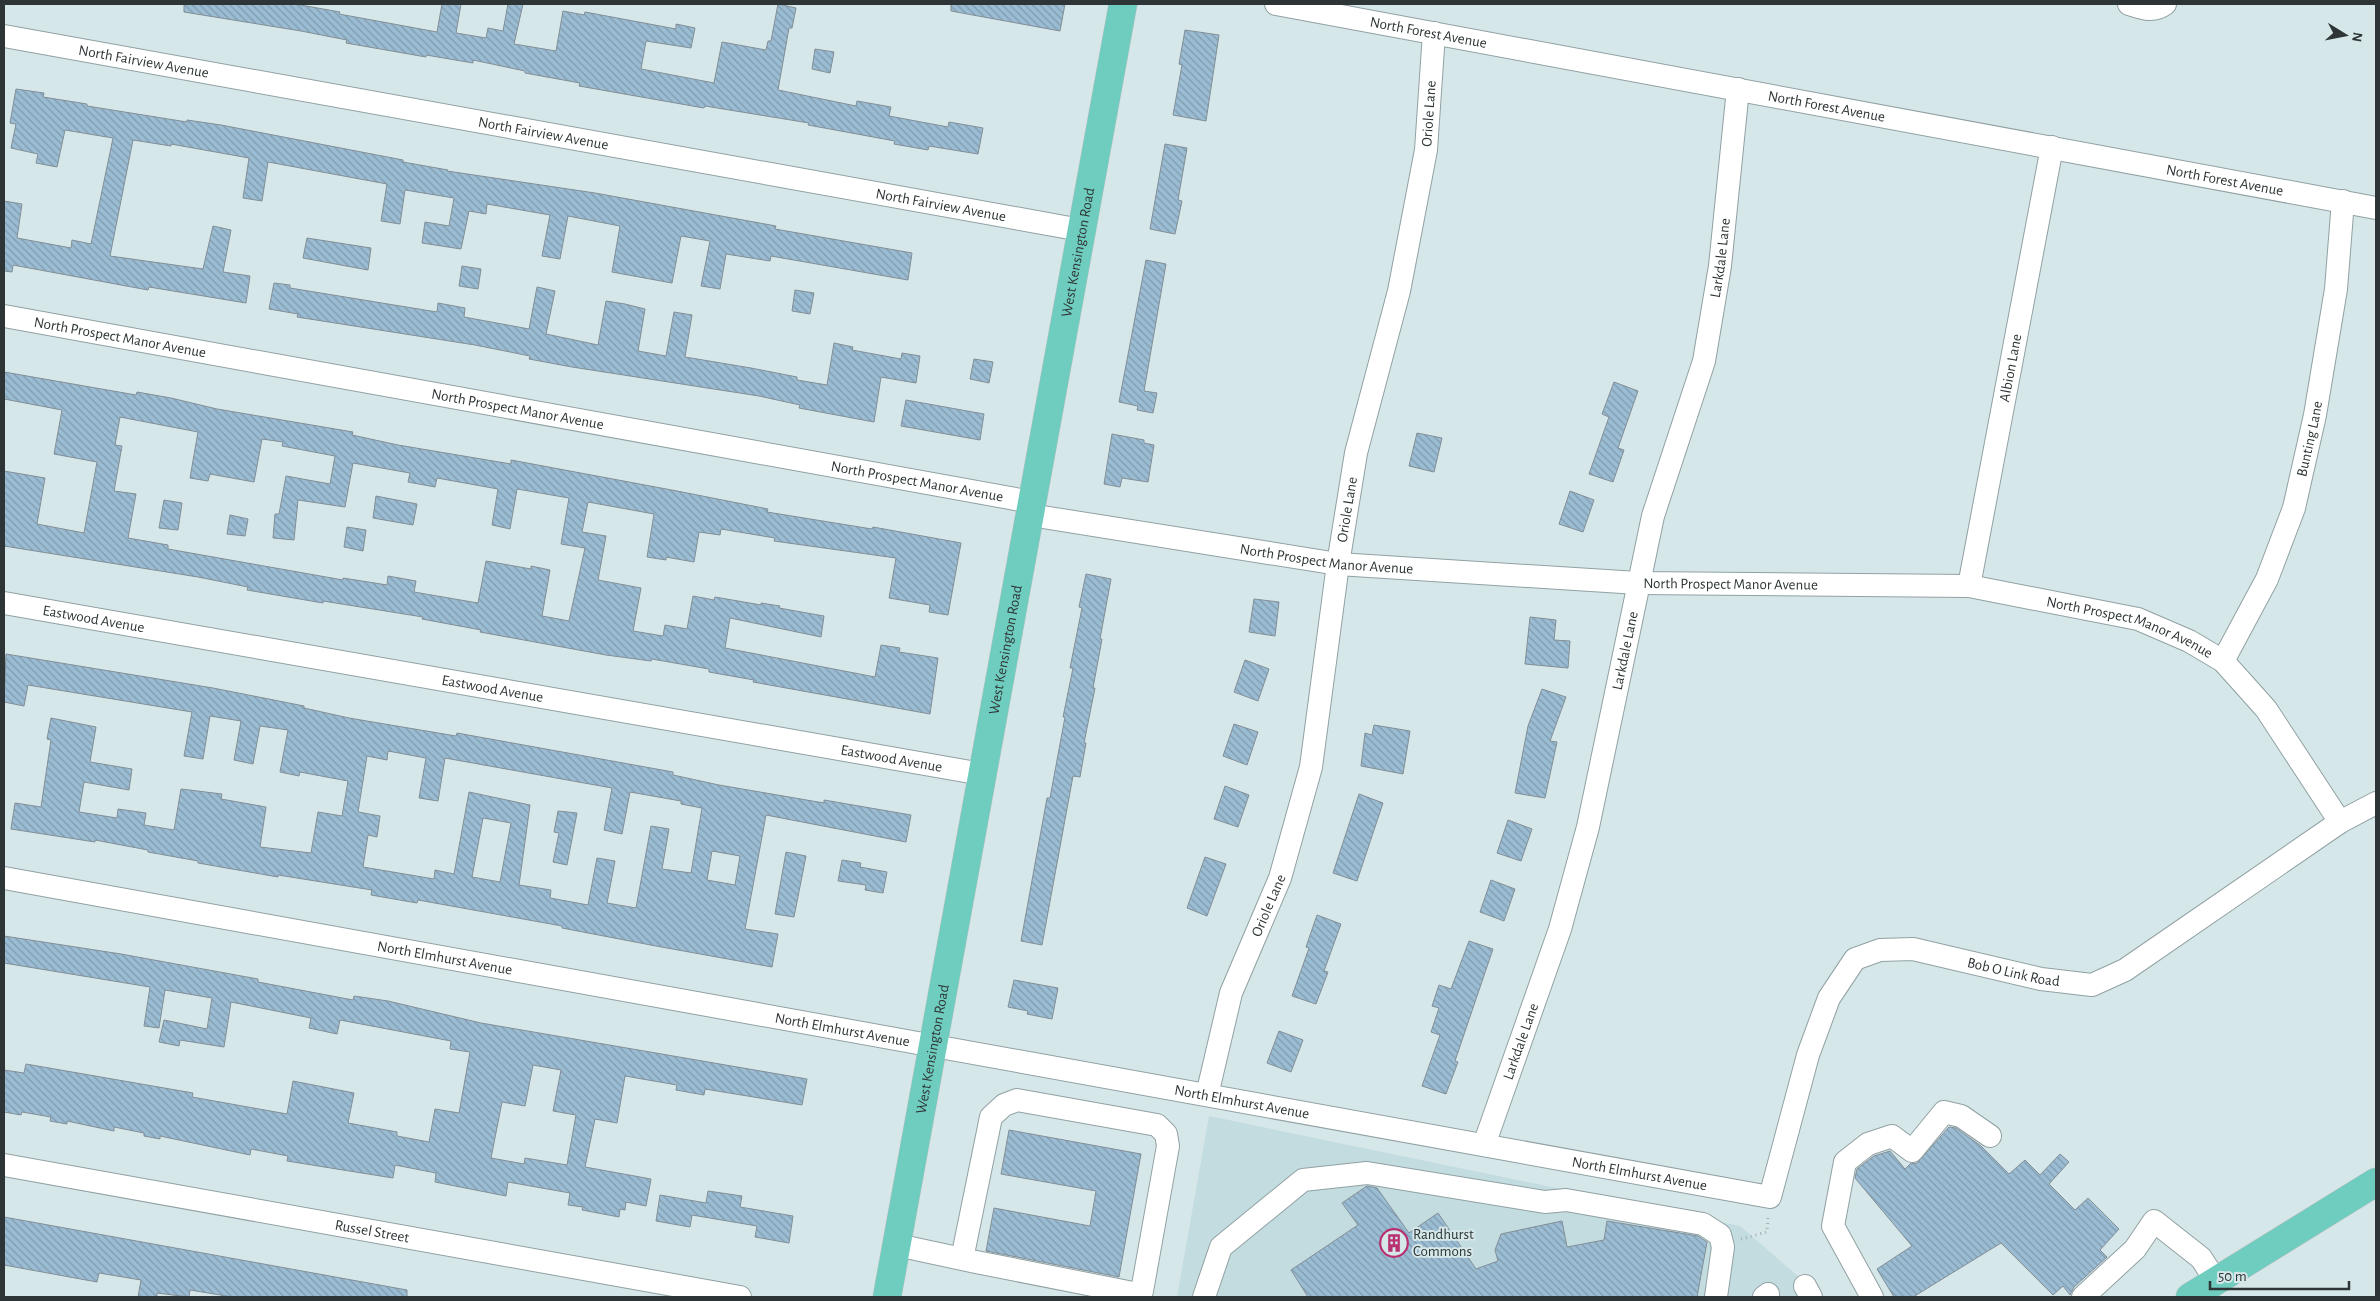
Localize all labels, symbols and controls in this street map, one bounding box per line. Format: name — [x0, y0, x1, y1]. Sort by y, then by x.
north arrow — [2320, 10, 2370, 60]
street label: North Forest Avenue — [1369, 15, 1488, 51]
text: N — [2349, 31, 2365, 43]
street label: North Fairview Avenue — [77, 43, 210, 81]
street label: Oriole Lane — [1419, 80, 1439, 147]
street label: North Forest Avenue — [1767, 88, 1886, 125]
street label: North Fairview Avenue — [477, 115, 610, 153]
street label: North Forest Avenue — [2165, 162, 2285, 199]
street label: North Fairview Avenue — [874, 186, 1007, 224]
street label: West Kensington Road — [1059, 186, 1097, 318]
street label: Larkdale Lane — [1708, 217, 1733, 299]
street label: North Prospect Manor Avenue — [33, 315, 207, 360]
street label: Albion Lane — [1997, 333, 2025, 403]
street label: North Prospect Manor Avenue — [430, 387, 605, 432]
street label: Bunting Lane — [2294, 400, 2325, 478]
street label: North Prospect Manor Avenue — [830, 459, 1004, 505]
street label: Oriole Lane — [1335, 476, 1360, 544]
street label: North Prospect Manor Avenue — [1239, 541, 1414, 577]
street label: North Prospect Manor Avenue — [1643, 576, 1818, 593]
street label: West Kensington Road — [986, 584, 1025, 716]
street label: North Prospect Manor Avenue — [2045, 594, 2215, 661]
street label: Eastwood Avenue — [42, 603, 146, 635]
street label: Larkdale Lane — [1610, 610, 1641, 691]
street label: Eastwood Avenue — [441, 673, 545, 705]
street label: Eastwood Avenue — [839, 742, 944, 775]
street label: Oriole Lane — [1249, 872, 1289, 939]
street label: North Elmhurst Avenue — [376, 939, 514, 978]
street label: Bob O Link Road — [1966, 955, 2061, 989]
street label: West Kensington Road — [914, 983, 952, 1115]
street label: Larkdale Lane — [1501, 1001, 1541, 1082]
street label: North Elmhurst Avenue — [774, 1010, 911, 1050]
street label: North Elmhurst Avenue — [1173, 1083, 1311, 1122]
street label: North Elmhurst Avenue — [1571, 1154, 1708, 1193]
street label: Russel Street — [334, 1217, 411, 1246]
place label: Randhurst Commons — [1413, 1227, 1474, 1259]
building icon: Randhurst Commons — [1379, 1228, 1409, 1258]
scale bar — [2210, 1258, 2349, 1290]
text: 50 m — [2218, 1269, 2247, 1284]

